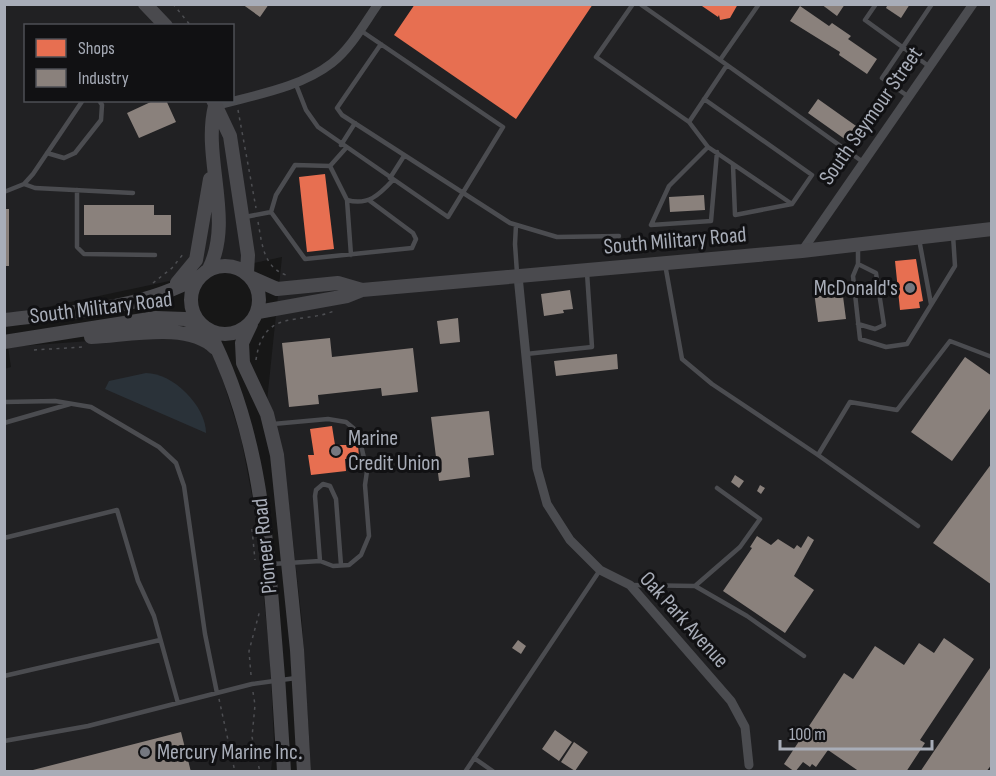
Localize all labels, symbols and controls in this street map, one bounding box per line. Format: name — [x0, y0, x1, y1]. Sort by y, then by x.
legend — [24, 24, 234, 102]
text: Shops — [78, 38, 115, 59]
street label: South Seymour Street — [813, 41, 929, 190]
text: Industry — [78, 68, 129, 89]
street label: South Military Road — [602, 221, 748, 261]
place label: McDonald's — [814, 275, 898, 302]
marker: McDonald's — [903, 281, 917, 295]
street label: South Military Road — [28, 286, 174, 330]
place label: Marine Credit Union — [348, 425, 440, 477]
marker: Marine Credit Union — [329, 444, 343, 458]
street label: Pioneer Road — [247, 497, 283, 595]
street label: Oak Park Avenue — [634, 566, 734, 674]
scale bar — [780, 713, 932, 751]
text: 100 m — [789, 724, 826, 745]
place label: Mercury Marine Inc. — [157, 739, 302, 766]
marker: Mercury Marine Inc. — [138, 745, 152, 759]

